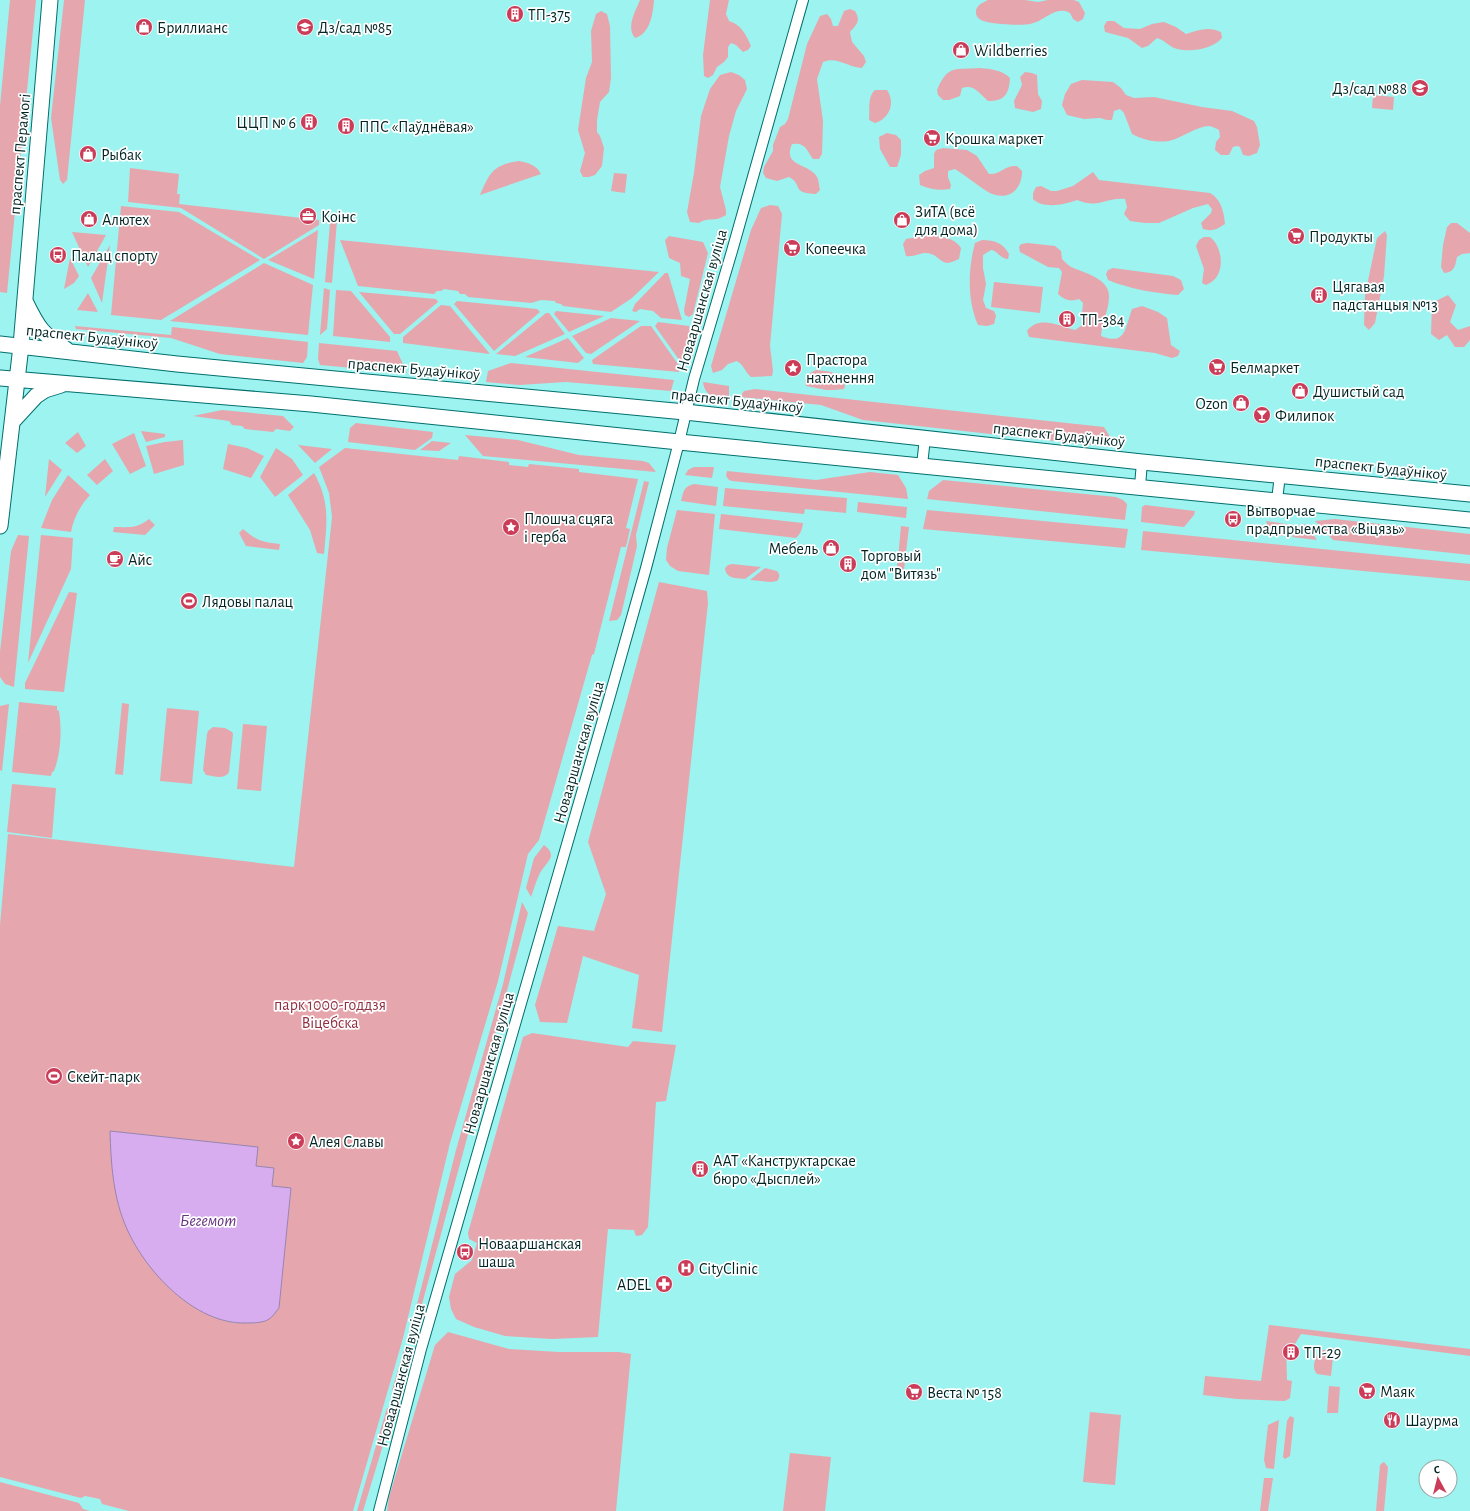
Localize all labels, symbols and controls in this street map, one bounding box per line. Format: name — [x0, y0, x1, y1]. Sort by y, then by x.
building icon: ТП-375 — [505, 4, 525, 24]
place label: ТП-375 — [528, 7, 571, 23]
shop icon: Бриллианс — [134, 17, 154, 37]
school or university icon: Дз/сад №85 — [295, 17, 315, 37]
place label: Бриллианс — [157, 20, 228, 36]
place label: Дз/сад №85 — [318, 20, 392, 36]
shop icon: Wildberries — [951, 40, 971, 60]
place label: Wildberries — [974, 43, 1048, 59]
school or university icon: Дз/сад №88 — [1410, 78, 1430, 98]
place label: Дз/сад №88 — [1332, 81, 1407, 97]
street label: праспект Перамогі — [7, 93, 33, 215]
building icon: ЦЦП № 6 — [299, 112, 319, 132]
place label: ЦЦП № 6 — [236, 115, 296, 131]
building icon: ППС «Паўднёвая» — [336, 116, 356, 136]
place label: ППС «Паўднёвая» — [359, 119, 474, 136]
supermarket icon: Крошка маркет — [922, 128, 942, 148]
place label: Крошка маркет — [945, 131, 1044, 147]
shop icon: Рыбак — [78, 144, 98, 164]
place label: Рыбак — [101, 147, 142, 163]
place label: ЗиТА (всё для дома) — [915, 204, 978, 238]
office icon: Коінс — [298, 206, 318, 226]
shop icon: Алютех — [79, 209, 99, 229]
place label: Коінс — [321, 209, 356, 225]
shop icon: ЗиТА (всё для дома) — [892, 210, 912, 230]
place label: Алютех — [102, 212, 149, 228]
supermarket icon: Продукты — [1286, 226, 1306, 246]
street label: Новааршанская вуліца — [674, 227, 731, 373]
place label: Продукты — [1309, 229, 1373, 246]
supermarket icon: Копеечка — [782, 238, 802, 258]
place label: Копеечка — [805, 241, 866, 257]
bus stop icon: Палац спорту — [48, 245, 68, 265]
place label: Палац спорту — [71, 248, 158, 265]
place label: Цягавая падстанцыя №13 — [1332, 279, 1438, 313]
building icon: Цягавая падстанцыя №13 — [1309, 285, 1329, 305]
building icon: ТП-384 — [1057, 309, 1077, 329]
place label: ТП-384 — [1080, 312, 1125, 328]
street label: праспект Будаўнікоў — [25, 322, 159, 353]
place label: Прастора натхнення — [806, 352, 875, 386]
street label: праспект Будаўнікоў — [347, 355, 481, 384]
supermarket icon: Белмаркет — [1207, 357, 1227, 377]
place icon: Прастора натхнення — [783, 358, 803, 378]
place label: Белмаркет — [1230, 360, 1299, 376]
shop icon: Душистый сад — [1290, 381, 1310, 401]
place label: Душистый сад — [1313, 384, 1404, 401]
street label: праспект Будаўнікоў — [670, 386, 804, 417]
shop icon: Ozon — [1231, 393, 1251, 413]
place label: Ozon — [1196, 396, 1228, 412]
bar icon: Филипок — [1252, 405, 1272, 425]
place label: Филипок — [1275, 408, 1335, 424]
street label: праспект Будаўнікоў — [992, 420, 1126, 451]
street label: праспект Будаўнікоў — [1314, 453, 1448, 484]
place label: Вытворчае прадпрыемства «Віцязь» — [1246, 503, 1405, 537]
bus stop icon: Вытворчае прадпрыемства «Віцязь» — [1223, 509, 1243, 529]
place label: Плошча сцяга і герба — [524, 511, 613, 545]
place icon: Плошча сцяга і герба — [501, 517, 521, 537]
shop icon: Мебель — [821, 538, 841, 558]
place label: Мебель — [768, 541, 818, 557]
place label: Торговый дом "Витязь" — [861, 548, 941, 582]
cafe icon: Айс — [105, 549, 125, 569]
place label: Айс — [128, 552, 152, 568]
building icon: Торговый дом "Витязь" — [838, 554, 858, 574]
sports icon: Лядовы палац — [179, 591, 199, 611]
place label: Лядовы палац — [202, 594, 294, 610]
street label: Новааршанская вуліца — [551, 679, 608, 825]
street label: Новааршанская вуліца — [461, 990, 518, 1136]
park label: парк 1000-годдзя Віцебска — [274, 997, 386, 1031]
sports icon: Скейт-парк — [44, 1066, 64, 1086]
place label: Скейт-парк — [67, 1069, 141, 1085]
place icon: Алея Славы — [286, 1131, 306, 1151]
place label: Алея Славы — [309, 1134, 384, 1150]
place label: ААТ «Канструктарскае бюро «Дысплей» — [713, 1153, 856, 1187]
building icon: ААТ «Канструктарскае бюро «Дысплей» — [690, 1159, 710, 1179]
water label: Бегемот — [180, 1212, 236, 1229]
place label: Новааршанская шаша — [478, 1236, 582, 1270]
bus stop icon: Новааршанская шаша — [455, 1242, 475, 1262]
hospital icon: CityClinic — [676, 1258, 696, 1278]
place label: CityClinic — [699, 1261, 758, 1278]
pharmacy icon: ADEL — [654, 1274, 674, 1294]
place label: ADEL — [617, 1277, 651, 1293]
street label: Новааршанская вуліца — [374, 1302, 429, 1449]
building icon: ТП-29 — [1281, 1342, 1301, 1362]
place label: ТП-29 — [1304, 1345, 1341, 1361]
supermarket icon: Маяк — [1357, 1381, 1377, 1401]
supermarket icon: Веста № 158 — [904, 1382, 924, 1402]
place label: Маяк — [1380, 1384, 1415, 1400]
place label: Веста № 158 — [927, 1385, 1002, 1401]
restaurant icon: Шаурма — [1382, 1410, 1402, 1430]
place label: Шаурма — [1405, 1413, 1459, 1430]
north arrow — [1418, 1459, 1458, 1499]
text: С — [1433, 1464, 1441, 1475]

